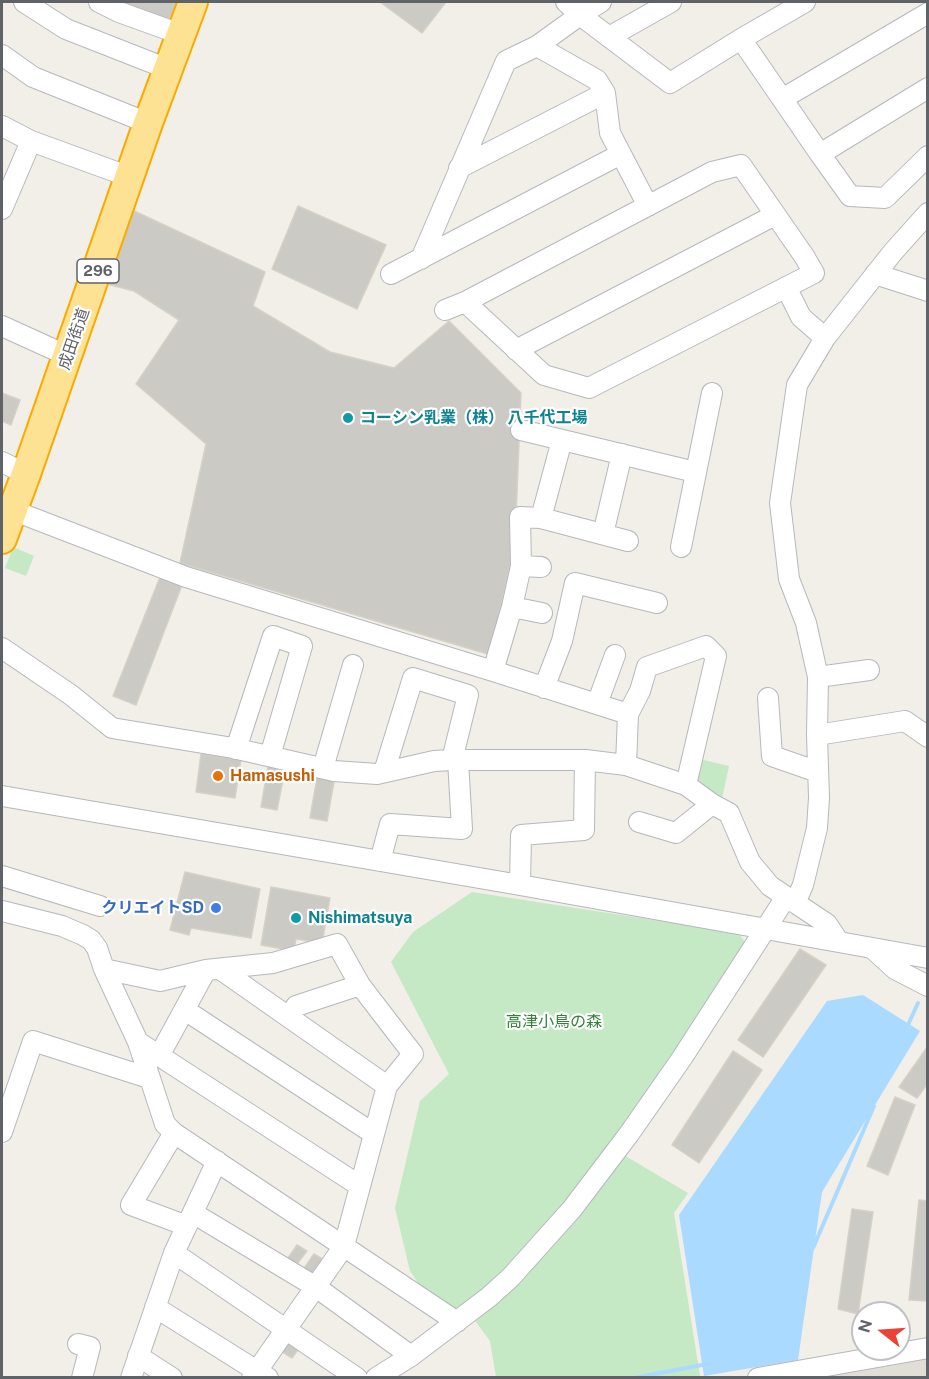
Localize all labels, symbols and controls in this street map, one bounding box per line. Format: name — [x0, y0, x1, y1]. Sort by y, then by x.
road number: 296 — [77, 259, 119, 283]
street label: 成田街道 — [55, 306, 93, 372]
place label: コーシン乳業（株） 八千代工場 — [360, 408, 588, 428]
marker: コーシン乳業（株） 八千代工場 — [341, 411, 355, 425]
place label: Hamasushi — [230, 766, 315, 786]
marker: Hamasushi — [211, 769, 225, 783]
place label: クリエイトSD — [101, 898, 204, 918]
marker: クリエイトSD — [209, 901, 223, 915]
place label: Nishimatsuya — [308, 908, 412, 928]
marker: Nishimatsuya — [289, 911, 303, 925]
park label: 高津小鳥の森 — [506, 1012, 602, 1032]
north arrow — [851, 1301, 911, 1361]
text: N — [854, 1317, 876, 1335]

